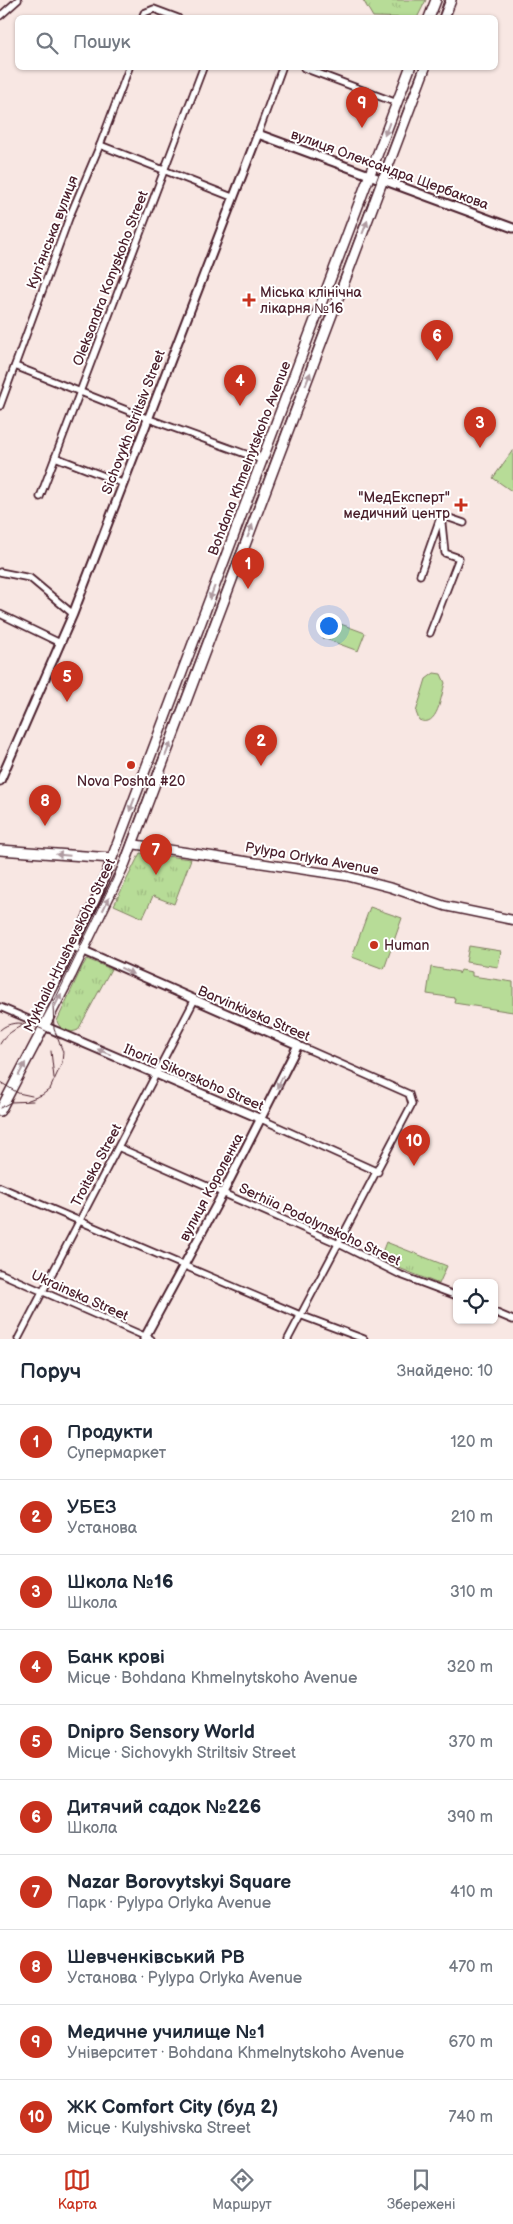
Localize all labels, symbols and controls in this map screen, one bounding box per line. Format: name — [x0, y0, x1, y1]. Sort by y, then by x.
search box — [15, 15, 498, 70]
icon: search — [33, 29, 61, 57]
text: Пошук — [73, 31, 131, 54]
pin: 9 — [346, 87, 378, 128]
one-way arrow — [383, 122, 390, 137]
street label: вулиця Олександра Щербакова — [289, 126, 492, 213]
street label: Купʼянська вулиця — [23, 173, 82, 291]
street label: Oleksandra Konyskoho Street — [69, 188, 152, 368]
one-way arrow — [361, 219, 369, 234]
place label: Міська клінічна лікарня №16 — [260, 284, 363, 317]
marker: Міська клінічна лікарня №16 — [242, 293, 256, 307]
pin: 6 — [421, 320, 453, 361]
street label: Sichovykh Striltsiv Street — [98, 347, 169, 497]
street label: Bohdana Khmelnytskoho Avenue — [204, 359, 294, 558]
pin: 4 — [224, 365, 256, 406]
one-way arrow — [304, 372, 312, 386]
pin: 3 — [464, 407, 496, 448]
place label: "МедЕксперт" медичний центр — [344, 489, 450, 522]
marker: "МедЕксперт" медичний центр — [454, 498, 468, 512]
one-way arrow — [246, 523, 254, 538]
pin: 1 — [232, 548, 264, 589]
one-way arrow — [208, 585, 216, 600]
your location — [316, 613, 342, 639]
pin: 5 — [51, 661, 83, 702]
pin: 2 — [245, 725, 277, 766]
one-way arrow — [165, 742, 173, 756]
marker: Nova Poshta #20 — [125, 759, 137, 771]
place label: Nova Poshta #20 — [77, 773, 185, 790]
pin: 8 — [29, 785, 61, 826]
one-way arrow — [128, 798, 136, 813]
pin: 7 — [140, 834, 172, 875]
street label: Pylypa Orlyka Avenue — [244, 838, 380, 879]
one-way arrow — [55, 851, 71, 859]
street label: Mykhaila Hrushevskoho Street — [20, 855, 119, 1035]
one-way arrow — [102, 897, 110, 911]
place label: Human — [384, 937, 430, 954]
marker: Human — [368, 939, 380, 951]
one-way arrow — [120, 967, 134, 975]
street label: Barvinkivska Street — [195, 982, 313, 1045]
one-way arrow — [54, 993, 62, 1008]
street label: Ihoria Sikorskoho Street — [121, 1040, 267, 1115]
one-way arrow — [97, 1047, 111, 1055]
one-way arrow — [18, 1062, 26, 1076]
one-way arrow — [276, 1075, 284, 1089]
street label: Troitska Street — [68, 1120, 126, 1210]
pin: 10 — [398, 1125, 430, 1166]
street label: вулиця Короленка — [176, 1130, 247, 1244]
street label: Serhiia Podolynskoho Street — [236, 1179, 404, 1270]
street label: Ukrainska Street — [29, 1266, 132, 1325]
map controls — [453, 1279, 498, 1324]
button: locate — [453, 1279, 498, 1324]
text: Поруч — [20, 1359, 81, 1384]
text: Знайдено: 10 — [397, 1362, 493, 1381]
text: Продукти — [67, 1421, 153, 1444]
text: 1 — [33, 1433, 39, 1452]
text: 120 m — [450, 1433, 493, 1452]
text: Супермаркет — [67, 1444, 166, 1463]
text: УБЕЗ — [67, 1496, 116, 1519]
text: 2 — [31, 1508, 41, 1527]
text: 210 m — [451, 1508, 493, 1527]
text: Установа — [67, 1519, 137, 1538]
text: Школа №16 — [67, 1571, 174, 1594]
text: 3 — [31, 1583, 41, 1602]
text: 310 m — [450, 1583, 493, 1602]
text: Школа — [67, 1594, 117, 1613]
text: Банк крові — [67, 1646, 165, 1669]
text: 4 — [31, 1658, 41, 1677]
text: 320 m — [447, 1658, 493, 1677]
text: Місце · Bohdana Khmelnytskoho Avenue — [67, 1669, 357, 1688]
text: Dnipro Sensory World — [67, 1721, 255, 1744]
text: 5 — [31, 1733, 41, 1752]
text: 370 m — [448, 1733, 493, 1752]
text: Місце · Sichovykh Striltsiv Street — [67, 1744, 296, 1763]
text: Дитячий садок №226 — [67, 1796, 261, 1819]
text: 6 — [31, 1808, 41, 1827]
text: 390 m — [447, 1808, 493, 1827]
text: Школа — [67, 1819, 117, 1838]
text: Nazar Borovytskyi Square — [67, 1871, 291, 1894]
text: 7 — [32, 1883, 40, 1902]
text: 410 m — [450, 1883, 493, 1902]
text: Парк · Pylypa Orlyka Avenue — [67, 1894, 271, 1913]
text: Шевченківський РВ — [67, 1946, 245, 1969]
text: 8 — [31, 1958, 41, 1977]
text: 470 m — [448, 1958, 493, 1977]
text: Установа · Pylypa Orlyka Avenue — [67, 1969, 302, 1988]
text: Медичне училище №1 — [67, 2021, 265, 2044]
text: 9 — [31, 2033, 41, 2052]
text: 670 m — [448, 2033, 493, 2052]
text: Університет · Bohdana Khmelnytskoho Avenue — [67, 2044, 404, 2063]
text: ЖК Comfort City (буд 2) — [67, 2096, 278, 2119]
text: 10 — [28, 2108, 44, 2127]
text: 740 m — [448, 2108, 493, 2127]
text: Місце · Kulyshivska Street — [67, 2119, 251, 2138]
tab: Карта — [58, 2166, 97, 2213]
tab: Маршрут — [212, 2166, 272, 2213]
tab: Збережені — [387, 2166, 455, 2213]

